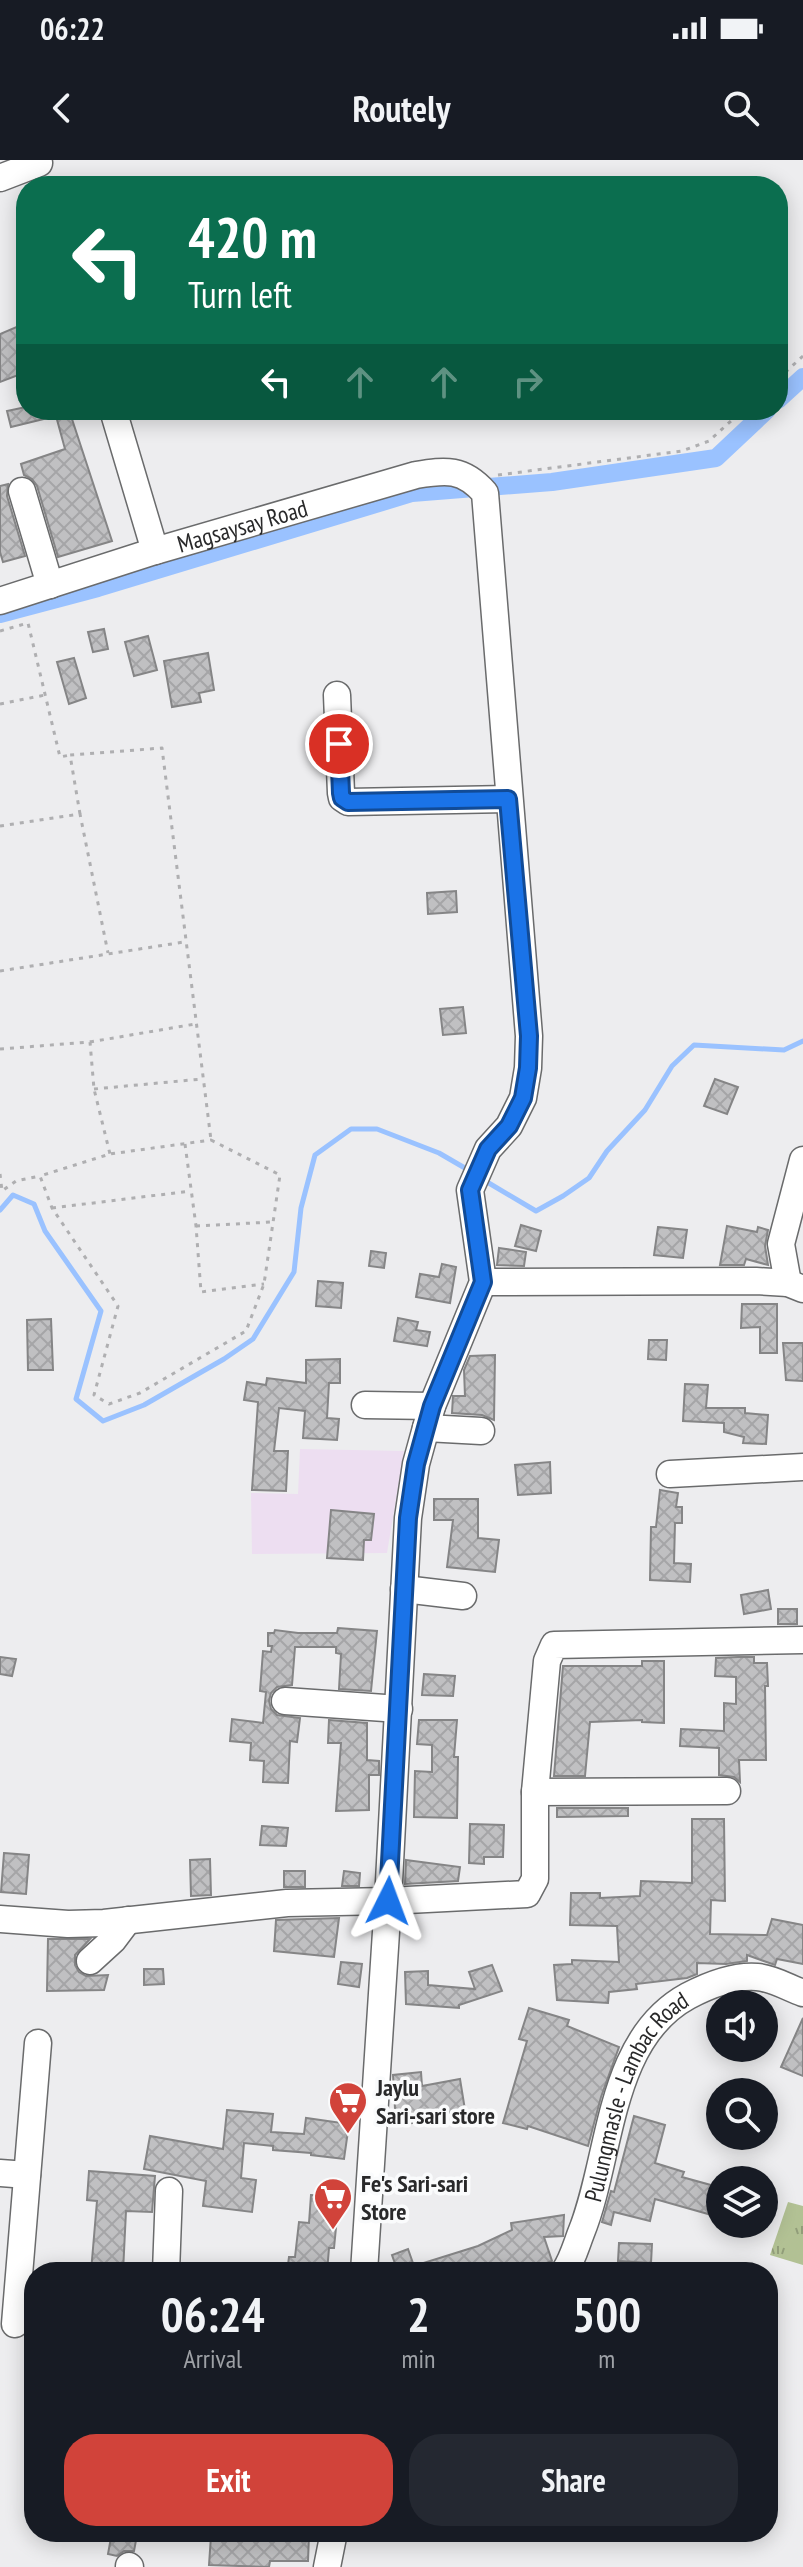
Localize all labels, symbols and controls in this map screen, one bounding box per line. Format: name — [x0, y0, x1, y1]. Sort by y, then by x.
text: 06:22 — [40, 9, 105, 48]
text: Routely — [353, 85, 450, 132]
icon: back — [40, 86, 84, 130]
icon: search — [719, 86, 763, 130]
text: 420 m — [188, 201, 317, 273]
icon: left — [56, 208, 160, 312]
text: Turn left — [188, 271, 292, 318]
icon: left — [254, 360, 298, 404]
icon: ahead — [338, 360, 382, 404]
icon: ahead — [422, 360, 466, 404]
icon: right — [506, 360, 550, 404]
street label: Magsaysay Road — [174, 492, 311, 559]
pin — [305, 710, 373, 778]
icon: arrive — [317, 722, 361, 766]
position arrow — [346, 1859, 430, 1943]
street label: Pulungmasle - Lambac Road — [577, 1984, 694, 2205]
map controls — [706, 1990, 778, 2238]
button: sound — [706, 1990, 778, 2062]
place label: Jaylu Sari-sari store — [375, 2072, 495, 2131]
button: search — [706, 2078, 778, 2150]
supermarket icon: Jaylu Sari-sari store — [327, 2080, 369, 2135]
button: layers — [706, 2166, 778, 2238]
place label: Fe's Sari-sari Store — [361, 2168, 468, 2227]
supermarket icon: Fe's Sari-sari Store — [312, 2176, 354, 2231]
text: 06:24 — [161, 2283, 265, 2345]
text: 2 — [407, 2283, 430, 2345]
text: 500 — [572, 2283, 641, 2345]
text: Arrival — [183, 2342, 242, 2375]
text: min — [401, 2342, 435, 2375]
text: m — [598, 2342, 615, 2375]
button: Exit — [64, 2434, 393, 2526]
button: Share — [409, 2434, 738, 2526]

